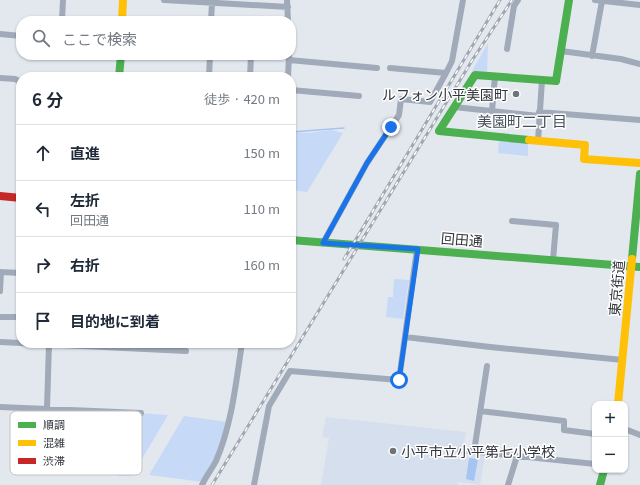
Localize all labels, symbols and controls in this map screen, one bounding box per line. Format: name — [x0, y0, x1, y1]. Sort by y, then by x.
search box — [16, 16, 296, 60]
icon: search — [30, 27, 52, 49]
text: ここで検索 — [62, 28, 137, 49]
place label: ルフォン小平美園町 — [382, 84, 508, 104]
text: 6 分 — [32, 86, 63, 111]
text: 徒歩 · 420 m — [204, 89, 280, 108]
marker: ルフォン小平美園町 — [511, 89, 521, 99]
district label: 美園町二丁目 — [477, 110, 567, 131]
route end — [382, 118, 400, 136]
icon: ahead — [32, 142, 54, 164]
text: 直進 — [70, 142, 100, 163]
text: 150 m — [243, 143, 280, 162]
text: 左折 — [70, 189, 100, 210]
icon: left — [32, 198, 54, 220]
text: 110 m — [243, 199, 280, 218]
text: 回田通 — [70, 210, 109, 229]
street label: 回田通 — [440, 227, 484, 251]
icon: right — [32, 254, 54, 276]
text: 右折 — [70, 254, 100, 275]
text: 160 m — [243, 255, 280, 274]
street label: 東京街道 — [604, 259, 628, 317]
icon: arrive — [32, 310, 54, 332]
text: 目的地に到着 — [70, 310, 160, 331]
route start — [390, 371, 408, 389]
map controls — [592, 401, 628, 473]
button: + — [592, 401, 628, 437]
legend — [10, 411, 142, 475]
text: 順調 — [43, 416, 65, 432]
text: 混雑 — [43, 434, 65, 450]
button: − — [592, 437, 628, 473]
place label: 小平市立小平第七小学校 — [401, 441, 555, 461]
marker: 小平市立小平第七小学校 — [388, 446, 398, 456]
text: 渋滞 — [43, 452, 65, 468]

